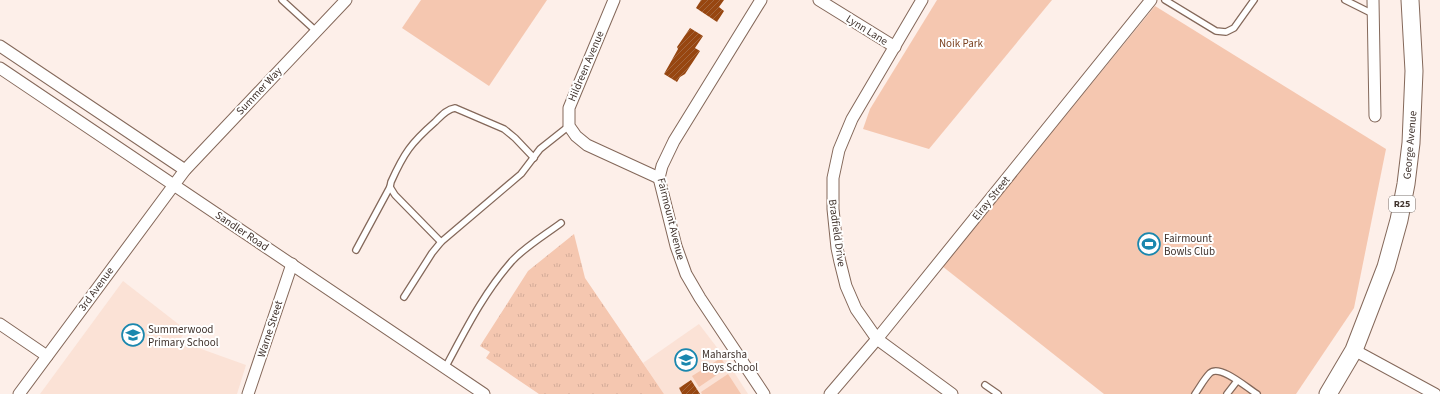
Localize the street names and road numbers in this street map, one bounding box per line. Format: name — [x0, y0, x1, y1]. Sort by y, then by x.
street label: Lynn Lane — [843, 11, 891, 49]
street label: Hildreen Avenue — [564, 28, 608, 104]
street label: Summer Way — [233, 64, 285, 118]
street label: George Avenue — [1400, 110, 1421, 180]
street label: Elray Street — [969, 173, 1014, 223]
street label: Fairmount Avenue — [654, 176, 689, 262]
road number: R25 — [1389, 196, 1415, 212]
street label: Bradfield Drive — [825, 198, 849, 268]
street label: Sandler Road — [212, 208, 272, 254]
street label: 3rd Avenue — [75, 263, 117, 314]
street label: Warne Street — [254, 298, 286, 359]

